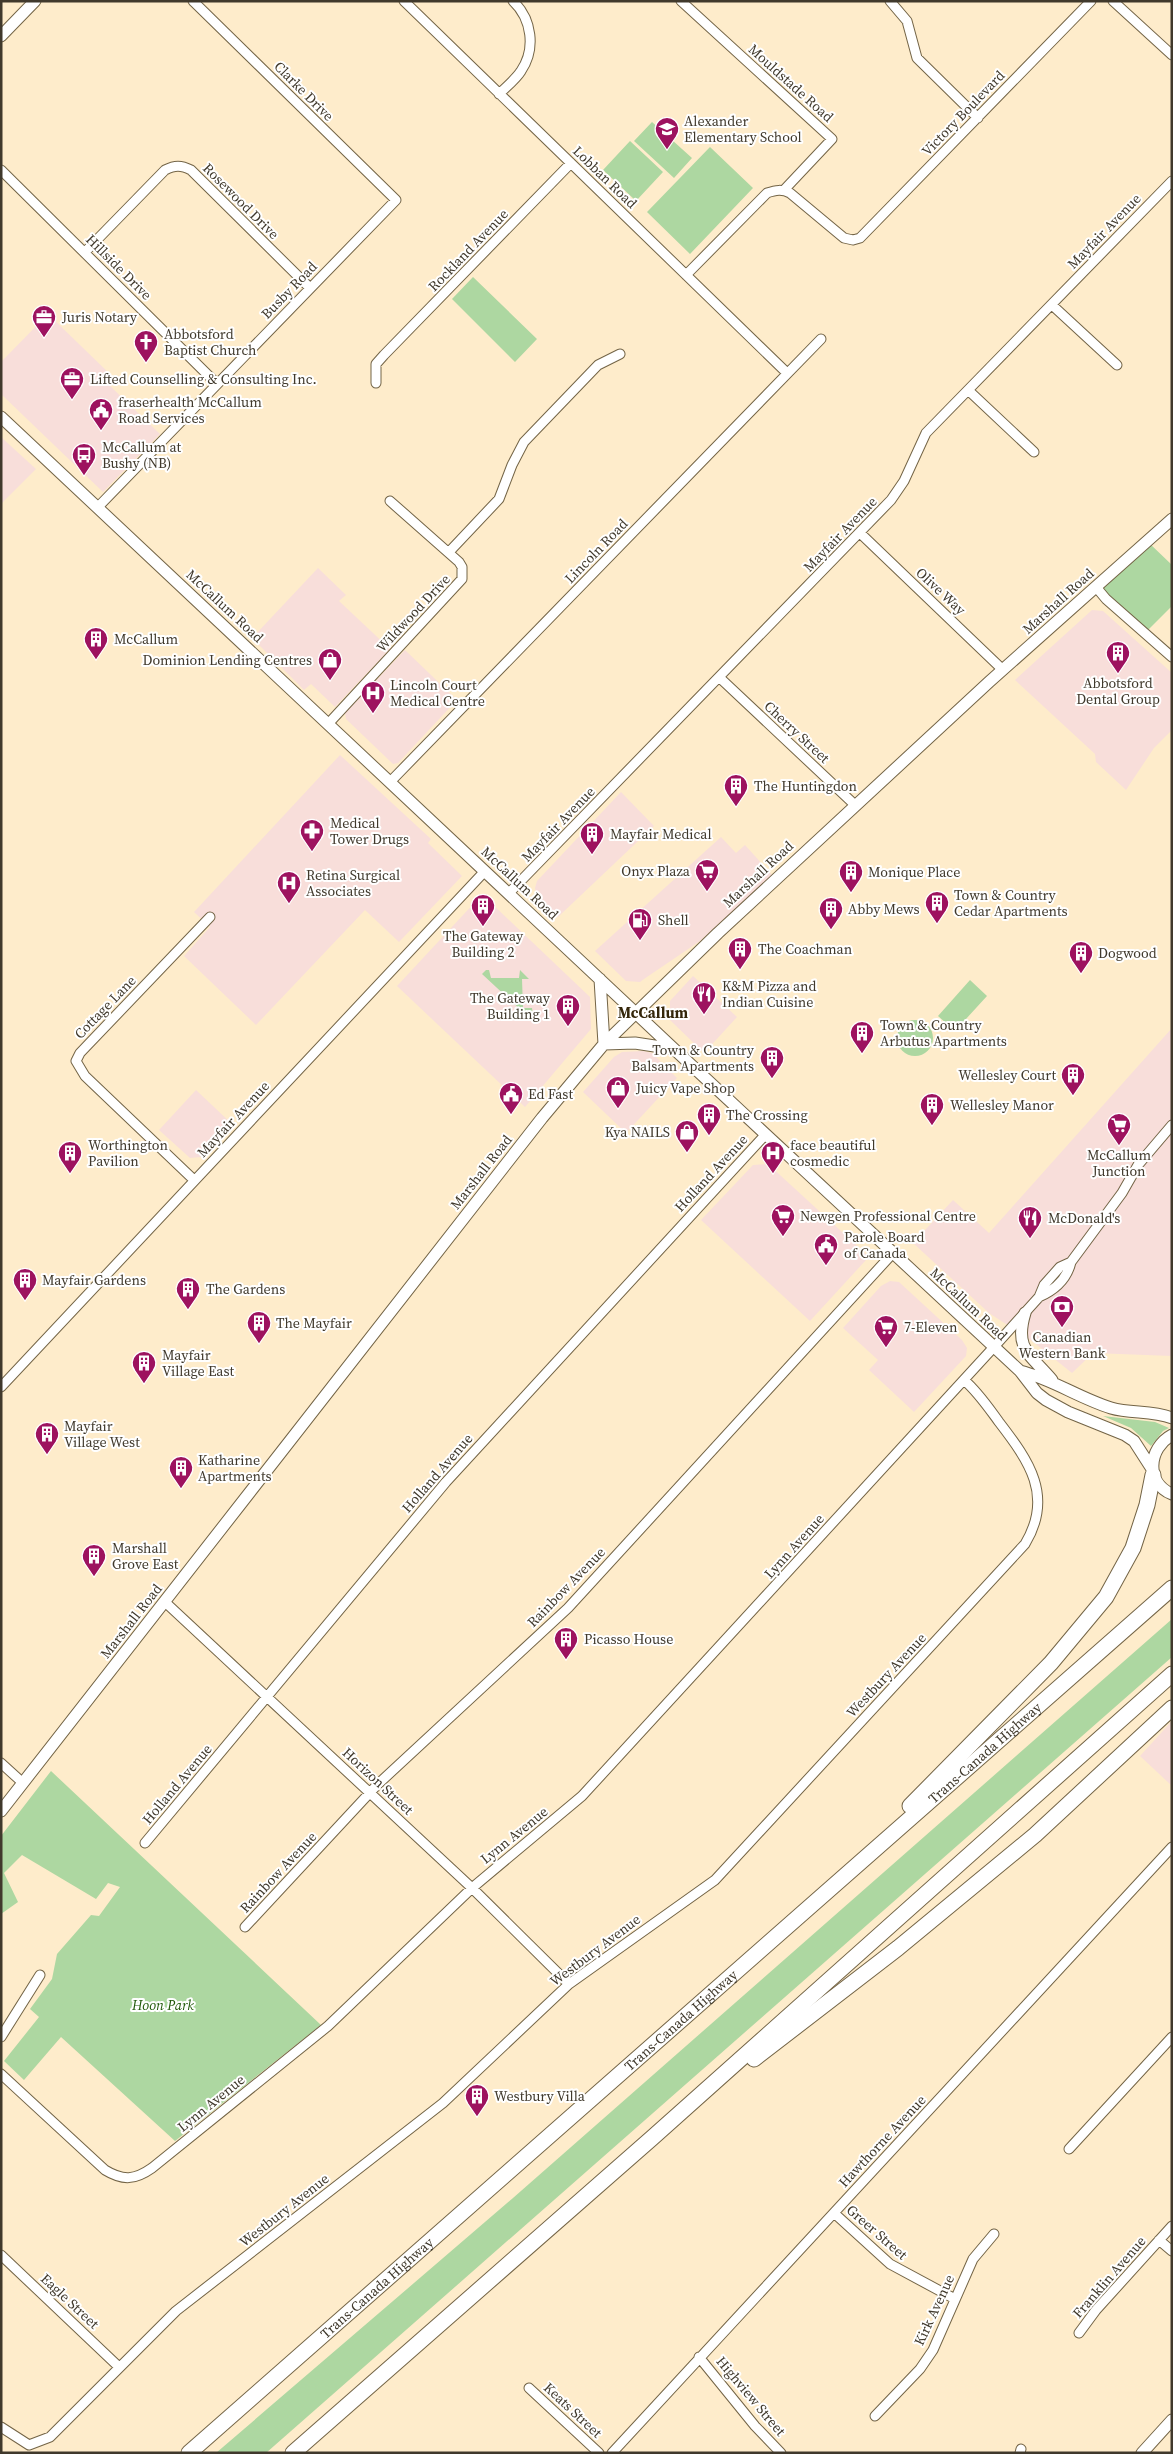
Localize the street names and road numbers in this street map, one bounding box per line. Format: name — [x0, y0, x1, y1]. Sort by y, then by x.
street label: Mouldstade Road — [744, 39, 838, 127]
street label: Clarke Drive — [270, 57, 338, 125]
street label: Victory Boulevard — [917, 66, 1009, 160]
street label: Lobban Road — [568, 141, 642, 213]
street label: Rosewood Drive — [198, 158, 284, 244]
street label: Mayfair Avenue — [1063, 189, 1145, 273]
street label: Rockland Avenue — [423, 204, 513, 296]
street label: Hillside Drive — [82, 230, 156, 304]
street label: Busby Road — [257, 257, 321, 323]
street label: Mayfair Avenue — [799, 492, 881, 576]
street label: Lincoln Road — [560, 514, 632, 588]
street label: Olive Way — [912, 563, 971, 620]
street label: Marshall Road — [1018, 563, 1098, 639]
street label: McCallum Road — [182, 565, 268, 647]
street label: Wildwood Drive — [372, 570, 454, 656]
street label: Cherry Street — [760, 696, 834, 768]
street label: Mayfair Avenue — [517, 782, 599, 866]
street label: Marshall Road — [718, 836, 798, 912]
street label: McCallum Road — [477, 842, 563, 924]
street label: Cottage Lane — [70, 971, 140, 1043]
street label: Mayfair Avenue — [192, 1076, 274, 1162]
street label: Marshall Road — [445, 1130, 517, 1214]
street label: Holland Avenue — [670, 1130, 752, 1216]
street label: McCallum Road — [926, 1263, 1012, 1345]
street label: Holland Avenue — [397, 1429, 477, 1517]
street label: Lynn Avenue — [759, 1509, 829, 1583]
street label: Rainbow Avenue — [522, 1542, 610, 1632]
street label: Marshall Road — [95, 1579, 167, 1663]
street label: Westbury Avenue — [842, 1628, 930, 1722]
street label: Trans-Canada Highway — [924, 1697, 1046, 1808]
street label: Holland Avenue — [137, 1740, 217, 1828]
street label: Horizon Street — [338, 1743, 418, 1819]
street label: Lynn Avenue — [476, 1802, 552, 1868]
street label: Rainbow Avenue — [235, 1827, 321, 1917]
street label: Westbury Avenue — [546, 1909, 644, 1991]
street label: Trans-Canada Highway — [620, 1964, 742, 2076]
street label: Lynn Avenue — [173, 2070, 249, 2136]
street label: Hawthorne Avenue — [834, 2090, 930, 2192]
street label: Westbury Avenue — [235, 2169, 333, 2251]
street label: Greer Street — [842, 2200, 912, 2264]
street label: Trans-Canada Highway — [316, 2232, 438, 2343]
street label: Franklin Avenue — [1068, 2232, 1150, 2322]
street label: Eagle Street — [36, 2269, 104, 2334]
street label: Kirk Avenue — [909, 2271, 959, 2349]
street label: Highview Street — [712, 2352, 791, 2441]
street label: Keats Street — [539, 2378, 607, 2443]

